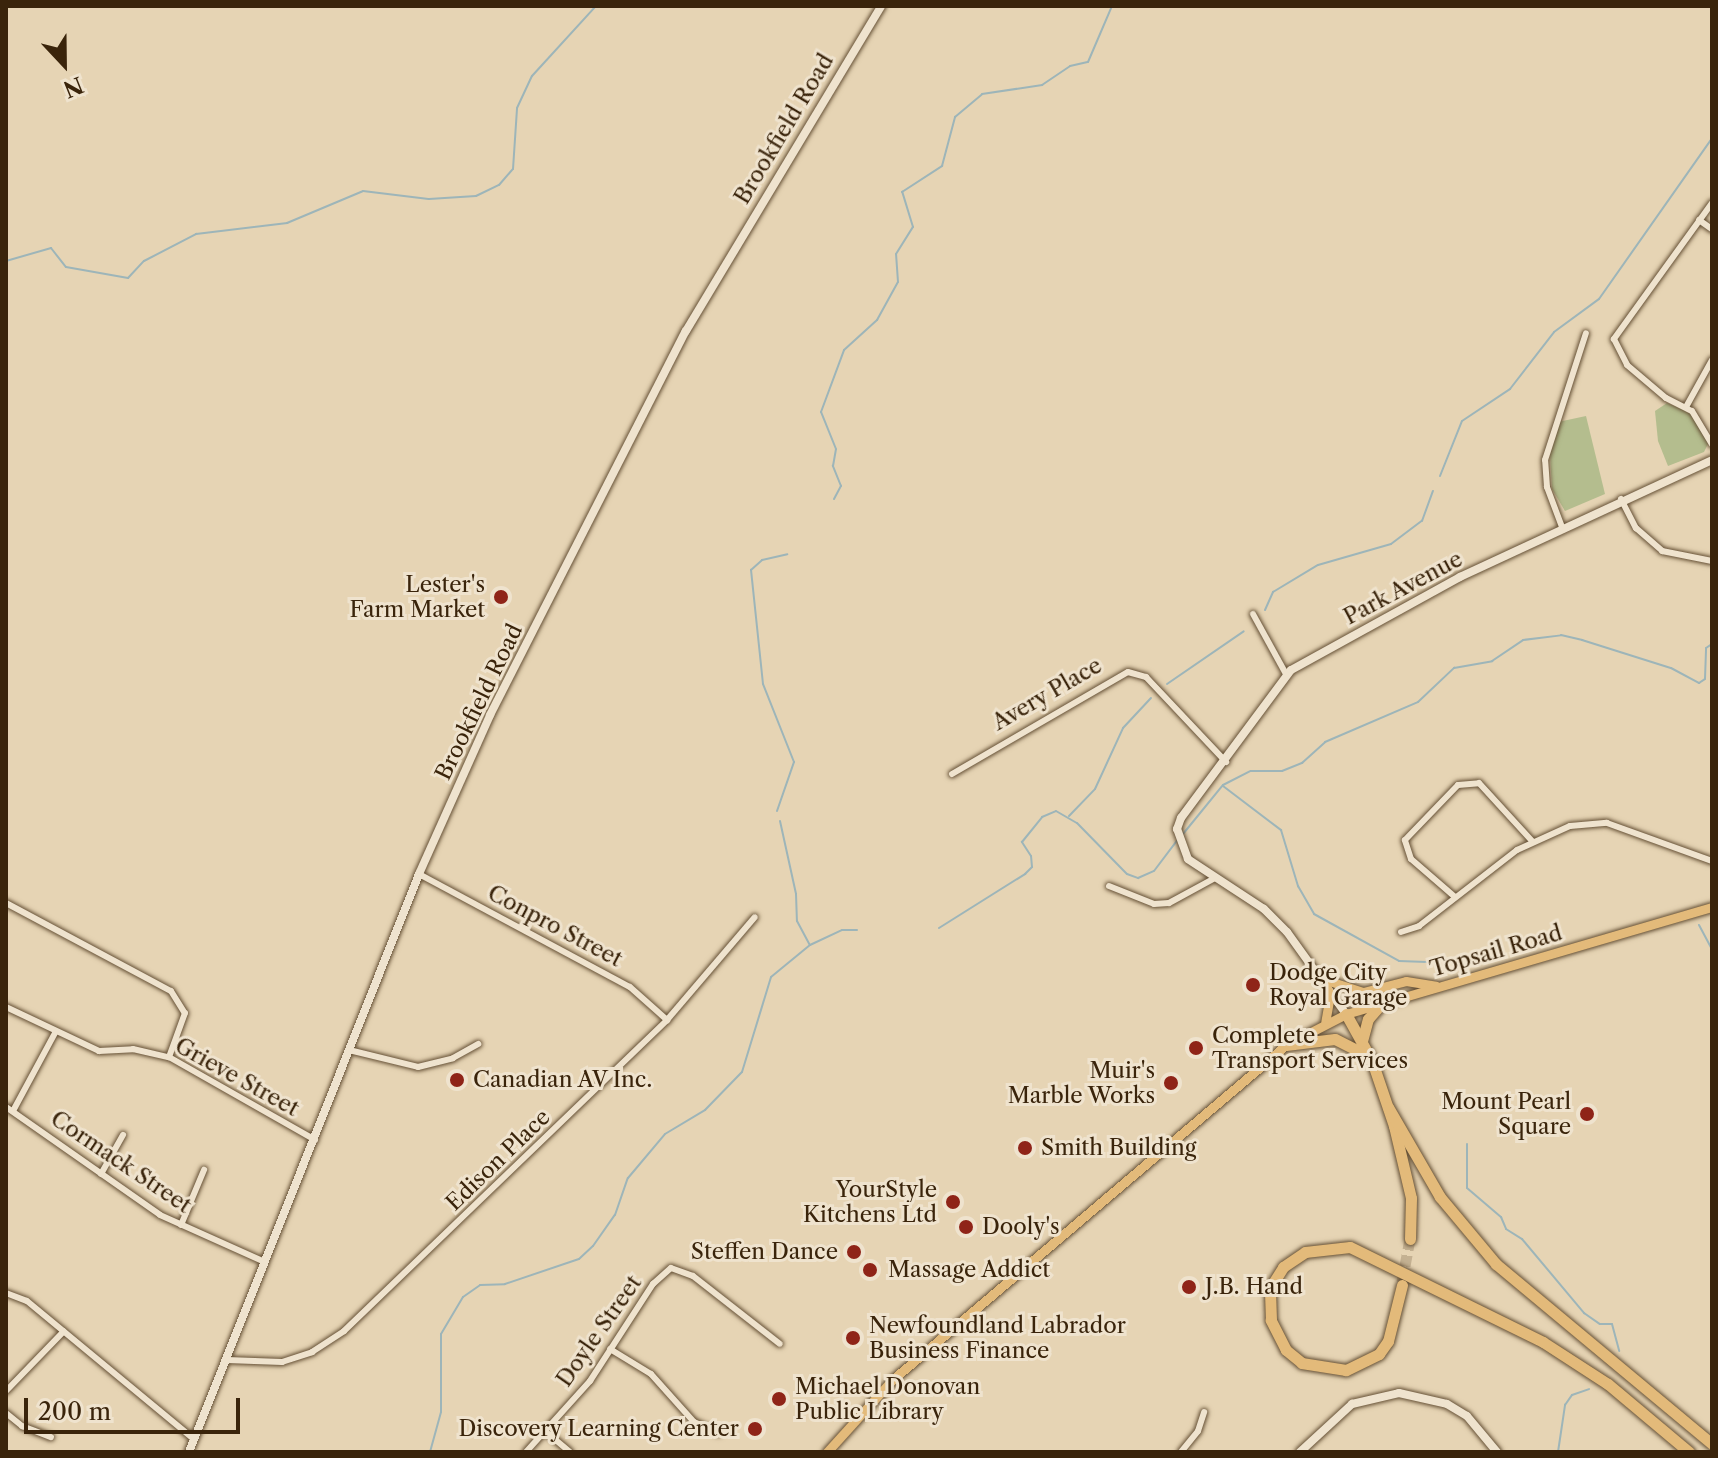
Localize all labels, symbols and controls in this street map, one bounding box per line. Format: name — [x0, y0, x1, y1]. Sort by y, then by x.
north arrow — [24, 24, 104, 104]
street label: Brookfield Road — [729, 49, 839, 209]
text: N — [59, 71, 87, 103]
street label: Park Avenue — [1339, 545, 1467, 631]
place label: Lester's Farm Market — [349, 571, 485, 622]
marker: Lester's Farm Market — [492, 588, 510, 606]
street label: Brookfield Road — [430, 620, 528, 784]
street label: Avery Place — [987, 652, 1107, 736]
street label: Conpro Street — [483, 879, 627, 973]
street label: Topsail Road — [1427, 920, 1565, 982]
place label: Dodge City Royal Garage — [1269, 959, 1407, 1010]
marker: Dodge City Royal Garage — [1244, 976, 1262, 994]
place label: Complete Transport Services — [1212, 1022, 1408, 1074]
street label: Grieve Street — [171, 1032, 303, 1122]
marker: Complete Transport Services — [1187, 1039, 1205, 1057]
place label: Muir's Marble Works — [1007, 1057, 1155, 1108]
place label: Canadian AV Inc. — [473, 1067, 654, 1093]
marker: Canadian AV Inc. — [448, 1071, 466, 1089]
marker: Muir's Marble Works — [1162, 1074, 1180, 1092]
place label: Mount Pearl Square — [1441, 1088, 1571, 1140]
street label: Edison Place — [440, 1104, 556, 1216]
street label: Cormack Street — [46, 1105, 196, 1219]
marker: Mount Pearl Square — [1578, 1105, 1596, 1123]
place label: Smith Building — [1041, 1135, 1196, 1161]
marker: Smith Building — [1016, 1139, 1034, 1157]
place label: YourStyle Kitchens Ltd — [803, 1176, 937, 1228]
marker: YourStyle Kitchens Ltd — [944, 1193, 962, 1211]
place label: Dooly's — [982, 1214, 1060, 1240]
marker: Dooly's — [957, 1218, 975, 1236]
place label: Steffen Dance — [691, 1239, 838, 1265]
marker: Steffen Dance — [845, 1243, 863, 1261]
place label: Massage Addict — [888, 1257, 1051, 1283]
marker: Massage Addict — [859, 1259, 881, 1281]
street label: Doyle Street — [551, 1270, 647, 1392]
place label: J.B. Hand — [1205, 1274, 1303, 1300]
marker: J.B. Hand — [1180, 1278, 1198, 1296]
place label: Newfoundland Labrador Business Finance — [869, 1312, 1126, 1364]
marker: Newfoundland Labrador Business Finance — [844, 1329, 862, 1347]
place label: Michael Donovan Public Library — [795, 1373, 980, 1424]
scale bar — [28, 1382, 244, 1432]
marker: Michael Donovan Public Library — [770, 1390, 788, 1408]
text: 200 m — [38, 1397, 111, 1426]
place label: Discovery Learning Center — [458, 1416, 739, 1442]
marker: Discovery Learning Center — [746, 1420, 764, 1438]

